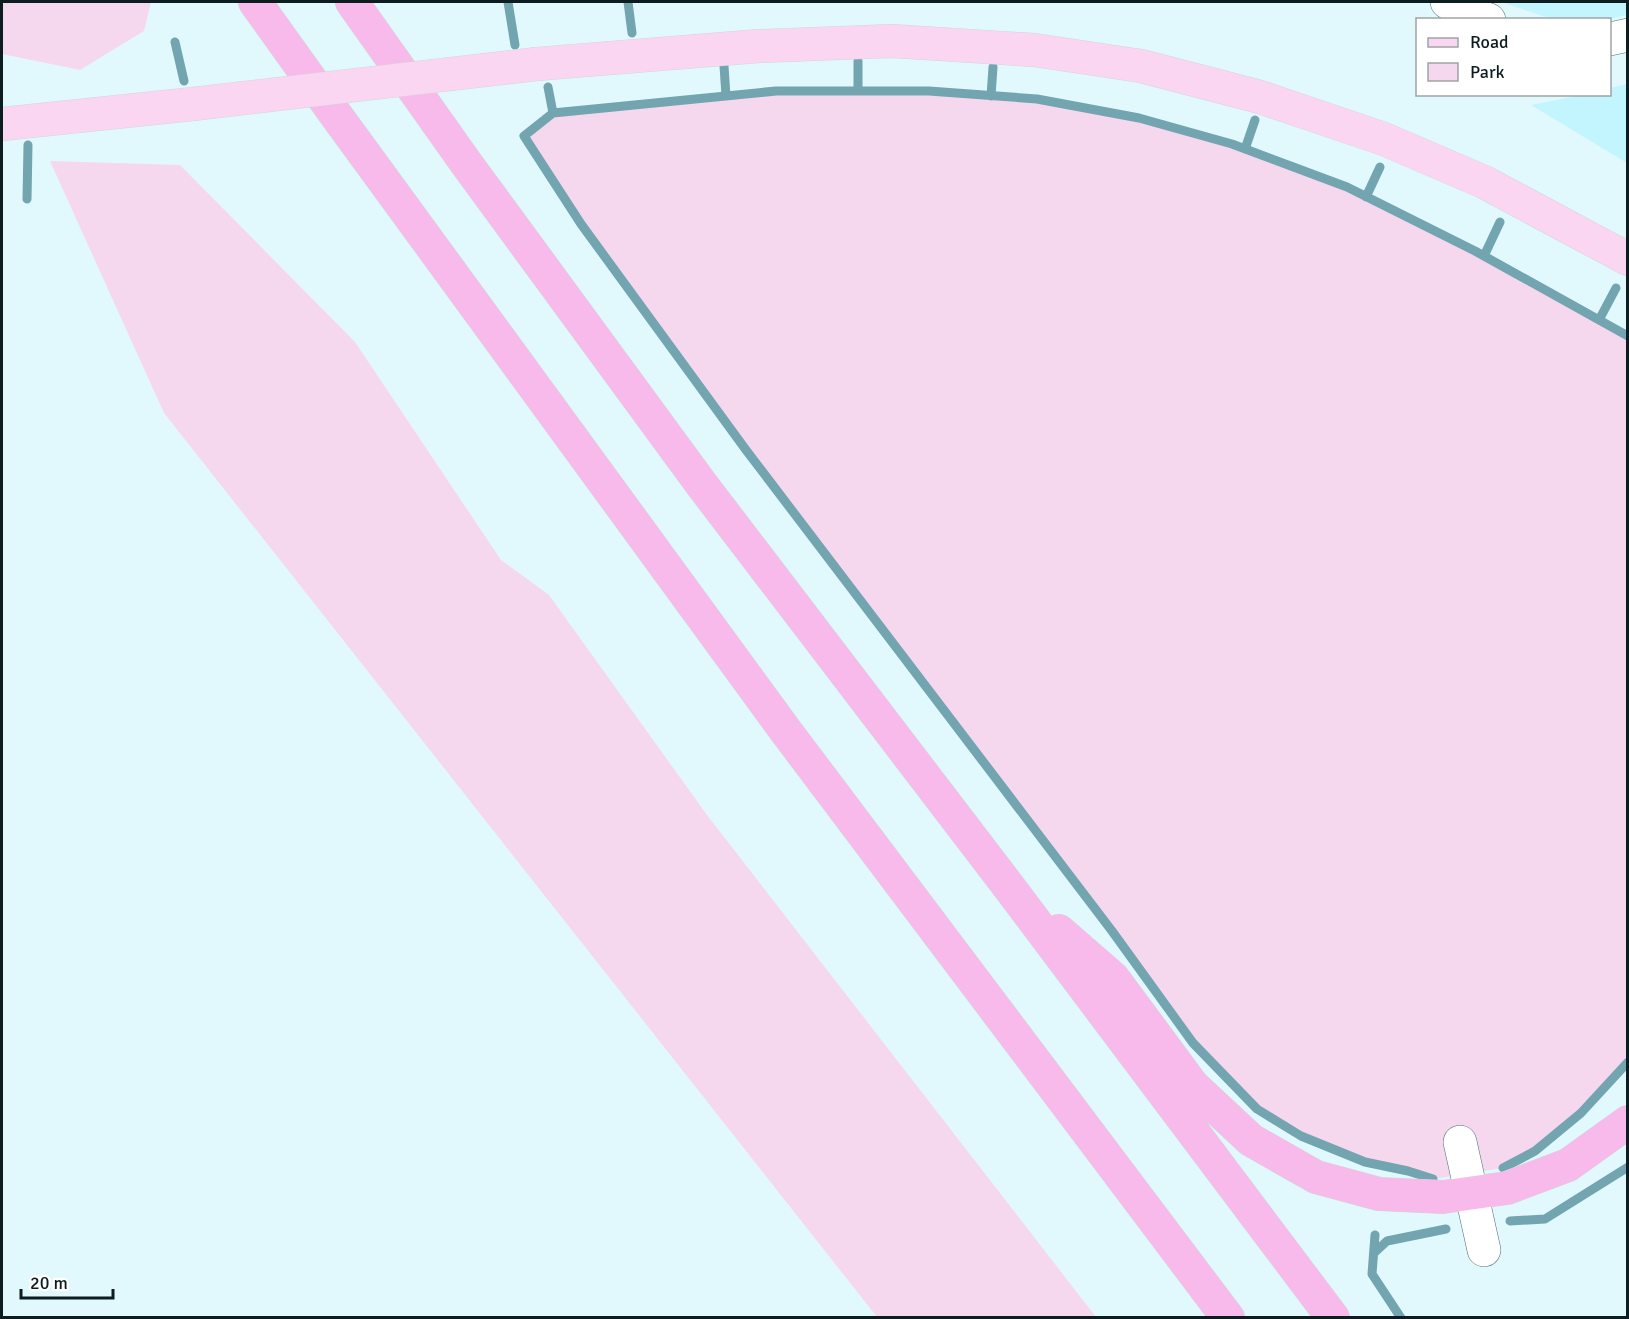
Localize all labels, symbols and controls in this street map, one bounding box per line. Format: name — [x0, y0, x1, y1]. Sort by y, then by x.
legend — [1416, 18, 1611, 96]
text: Road — [1470, 31, 1509, 53]
text: Park — [1470, 61, 1505, 83]
scale bar — [21, 1262, 112, 1300]
text: 20 m — [30, 1272, 68, 1294]

